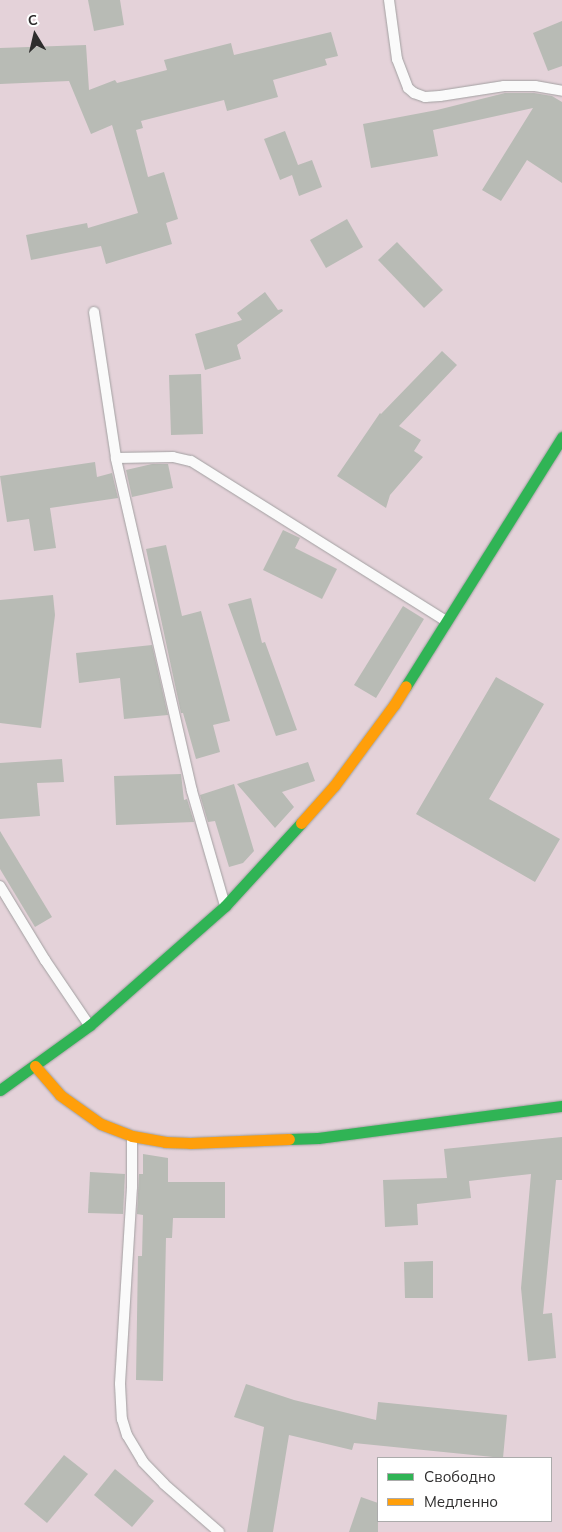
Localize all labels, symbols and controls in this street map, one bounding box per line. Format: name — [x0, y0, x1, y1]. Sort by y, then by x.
north arrow — [10, 10, 60, 60]
text: С — [27, 11, 39, 30]
legend — [377, 1457, 552, 1522]
text: Свободно — [424, 1467, 496, 1486]
text: Медленно — [424, 1492, 498, 1511]

